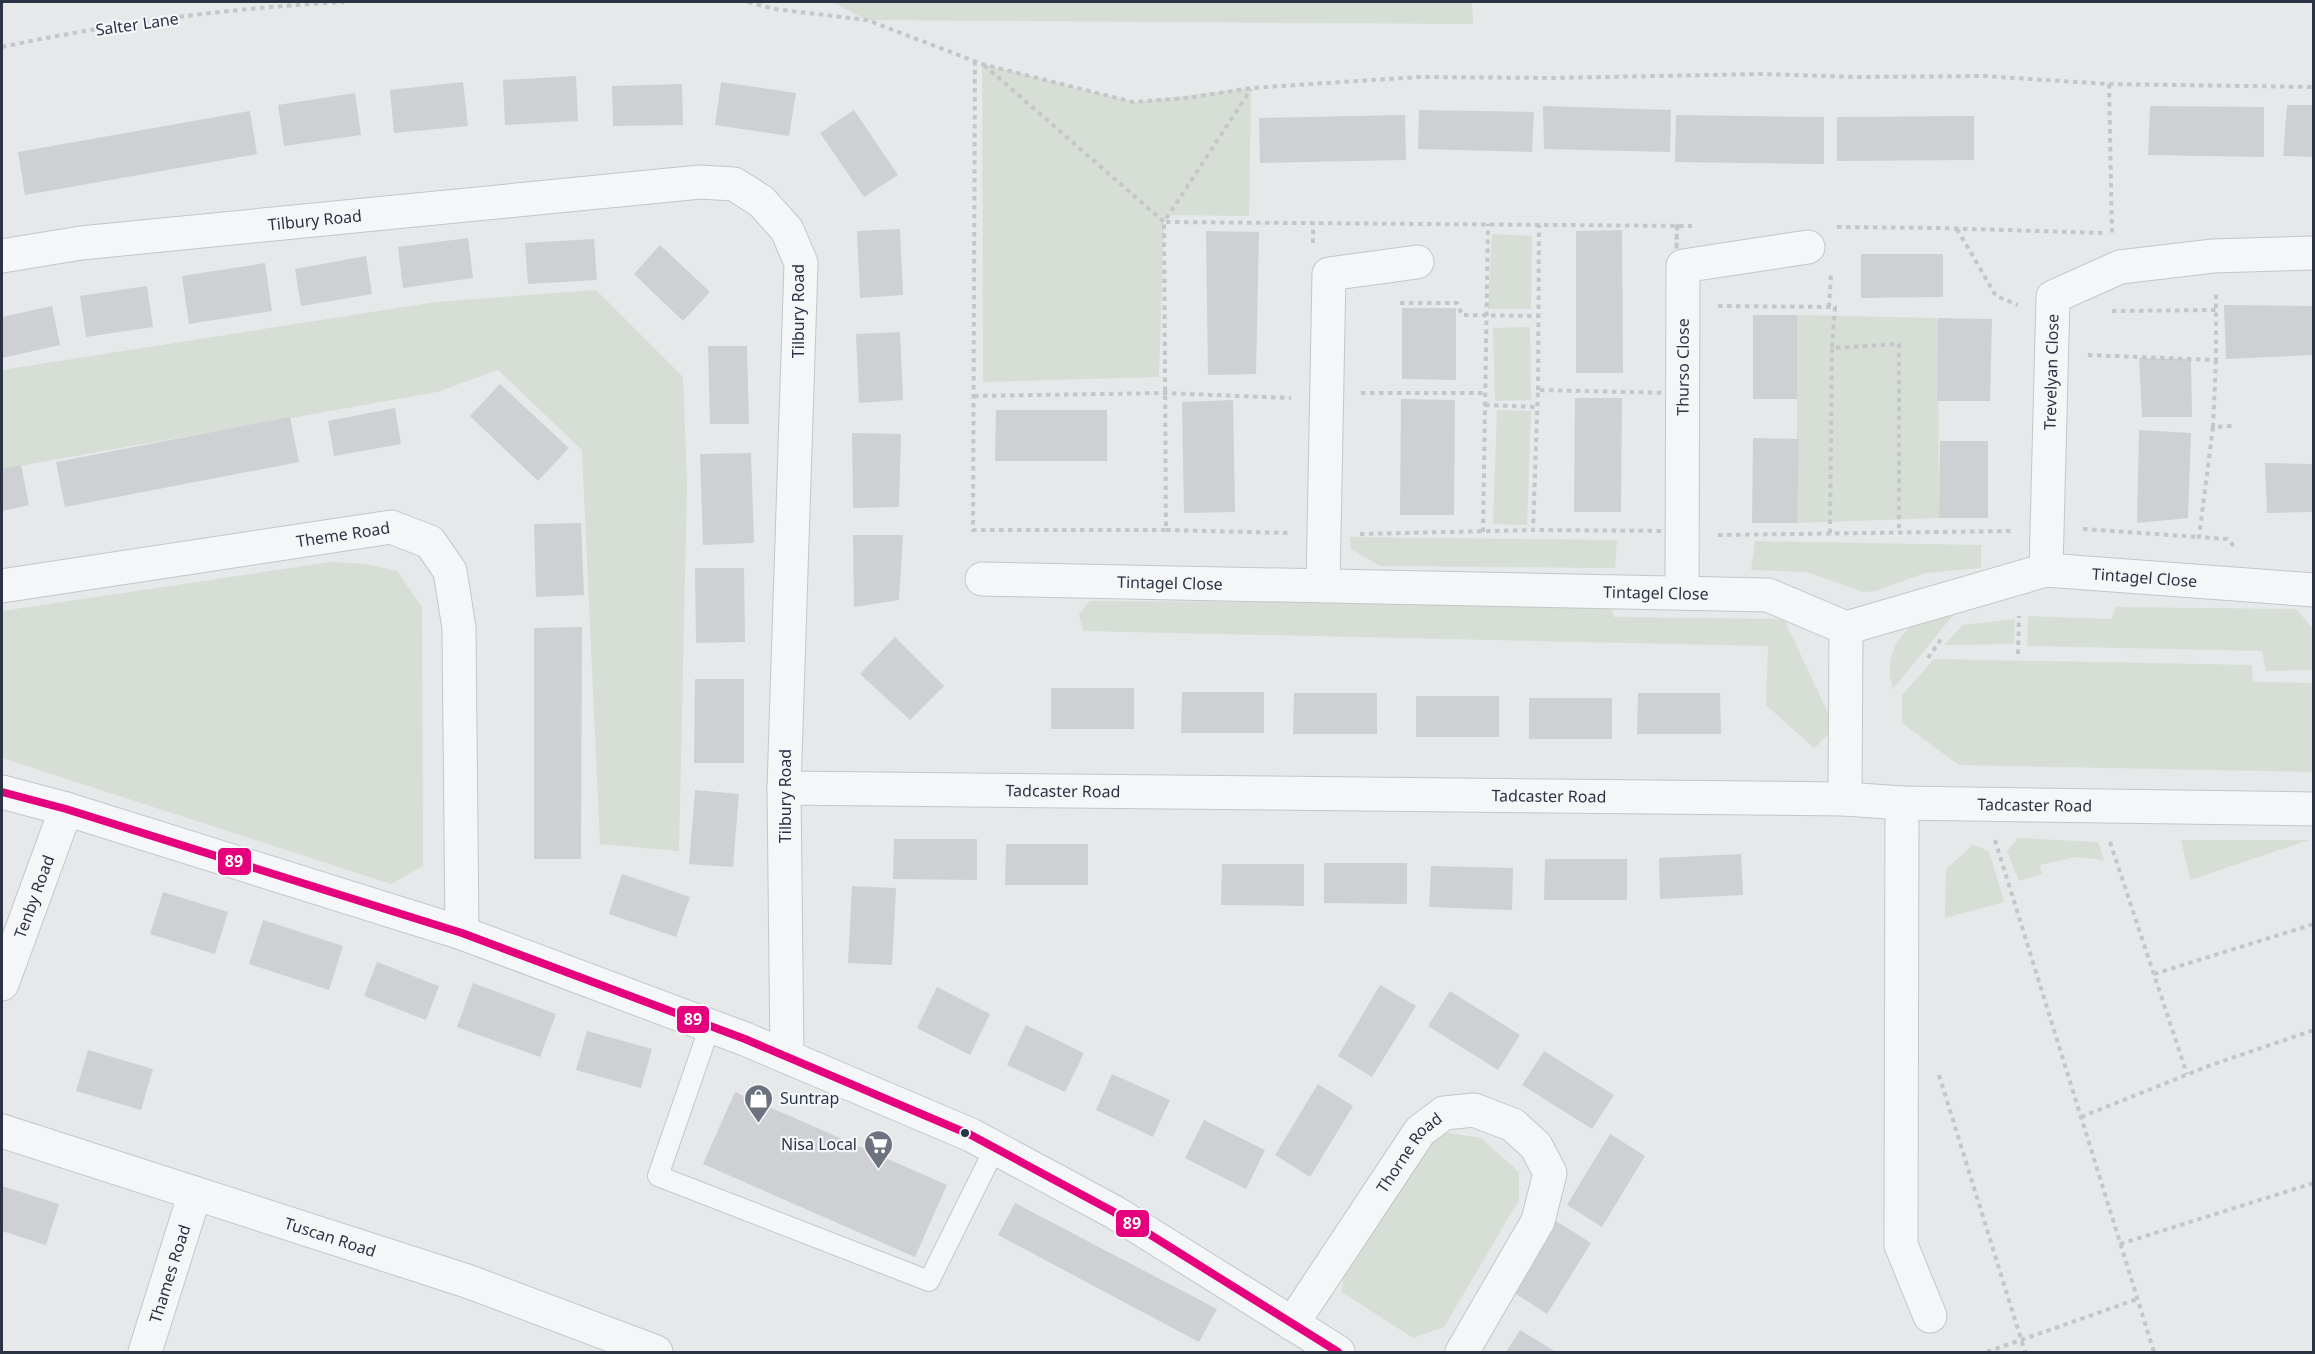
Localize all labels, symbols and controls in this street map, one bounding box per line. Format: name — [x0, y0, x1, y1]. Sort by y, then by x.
street label: Salter Lane — [94, 7, 180, 41]
street label: Tilbury Road — [267, 204, 363, 236]
street label: Tilbury Road — [787, 264, 809, 358]
street label: Trevelyan Close — [2039, 314, 2064, 430]
street label: Thurso Close — [1672, 318, 1694, 416]
street label: Theme Road — [295, 516, 391, 552]
street label: Tintagel Close — [2091, 562, 2198, 592]
street label: Tintagel Close — [1117, 571, 1223, 595]
street label: Tintagel Close — [1603, 581, 1709, 605]
street label: Tilbury Road — [774, 749, 796, 843]
street label: Tadcaster Road — [1005, 779, 1121, 802]
street label: Tadcaster Road — [1491, 784, 1606, 808]
street label: Tadcaster Road — [1977, 793, 2092, 817]
line badge: 89 — [217, 847, 252, 876]
text: 89 — [225, 850, 243, 872]
street label: Tenby Road — [9, 852, 59, 941]
line badge: 89 — [676, 1005, 710, 1034]
text: 89 — [684, 1008, 702, 1030]
shop icon: Suntrap — [743, 1082, 775, 1124]
place label: Suntrap — [780, 1087, 839, 1109]
street label: Thorne Road — [1371, 1107, 1446, 1197]
unlabelled marker — [959, 1127, 971, 1139]
supermarket icon: Nisa Local — [862, 1128, 894, 1170]
place label: Nisa Local — [781, 1133, 857, 1155]
line badge: 89 — [1115, 1209, 1150, 1238]
street label: Tuscan Road — [282, 1212, 379, 1262]
text: 89 — [1123, 1212, 1141, 1234]
street label: Thames Road — [144, 1222, 195, 1326]

